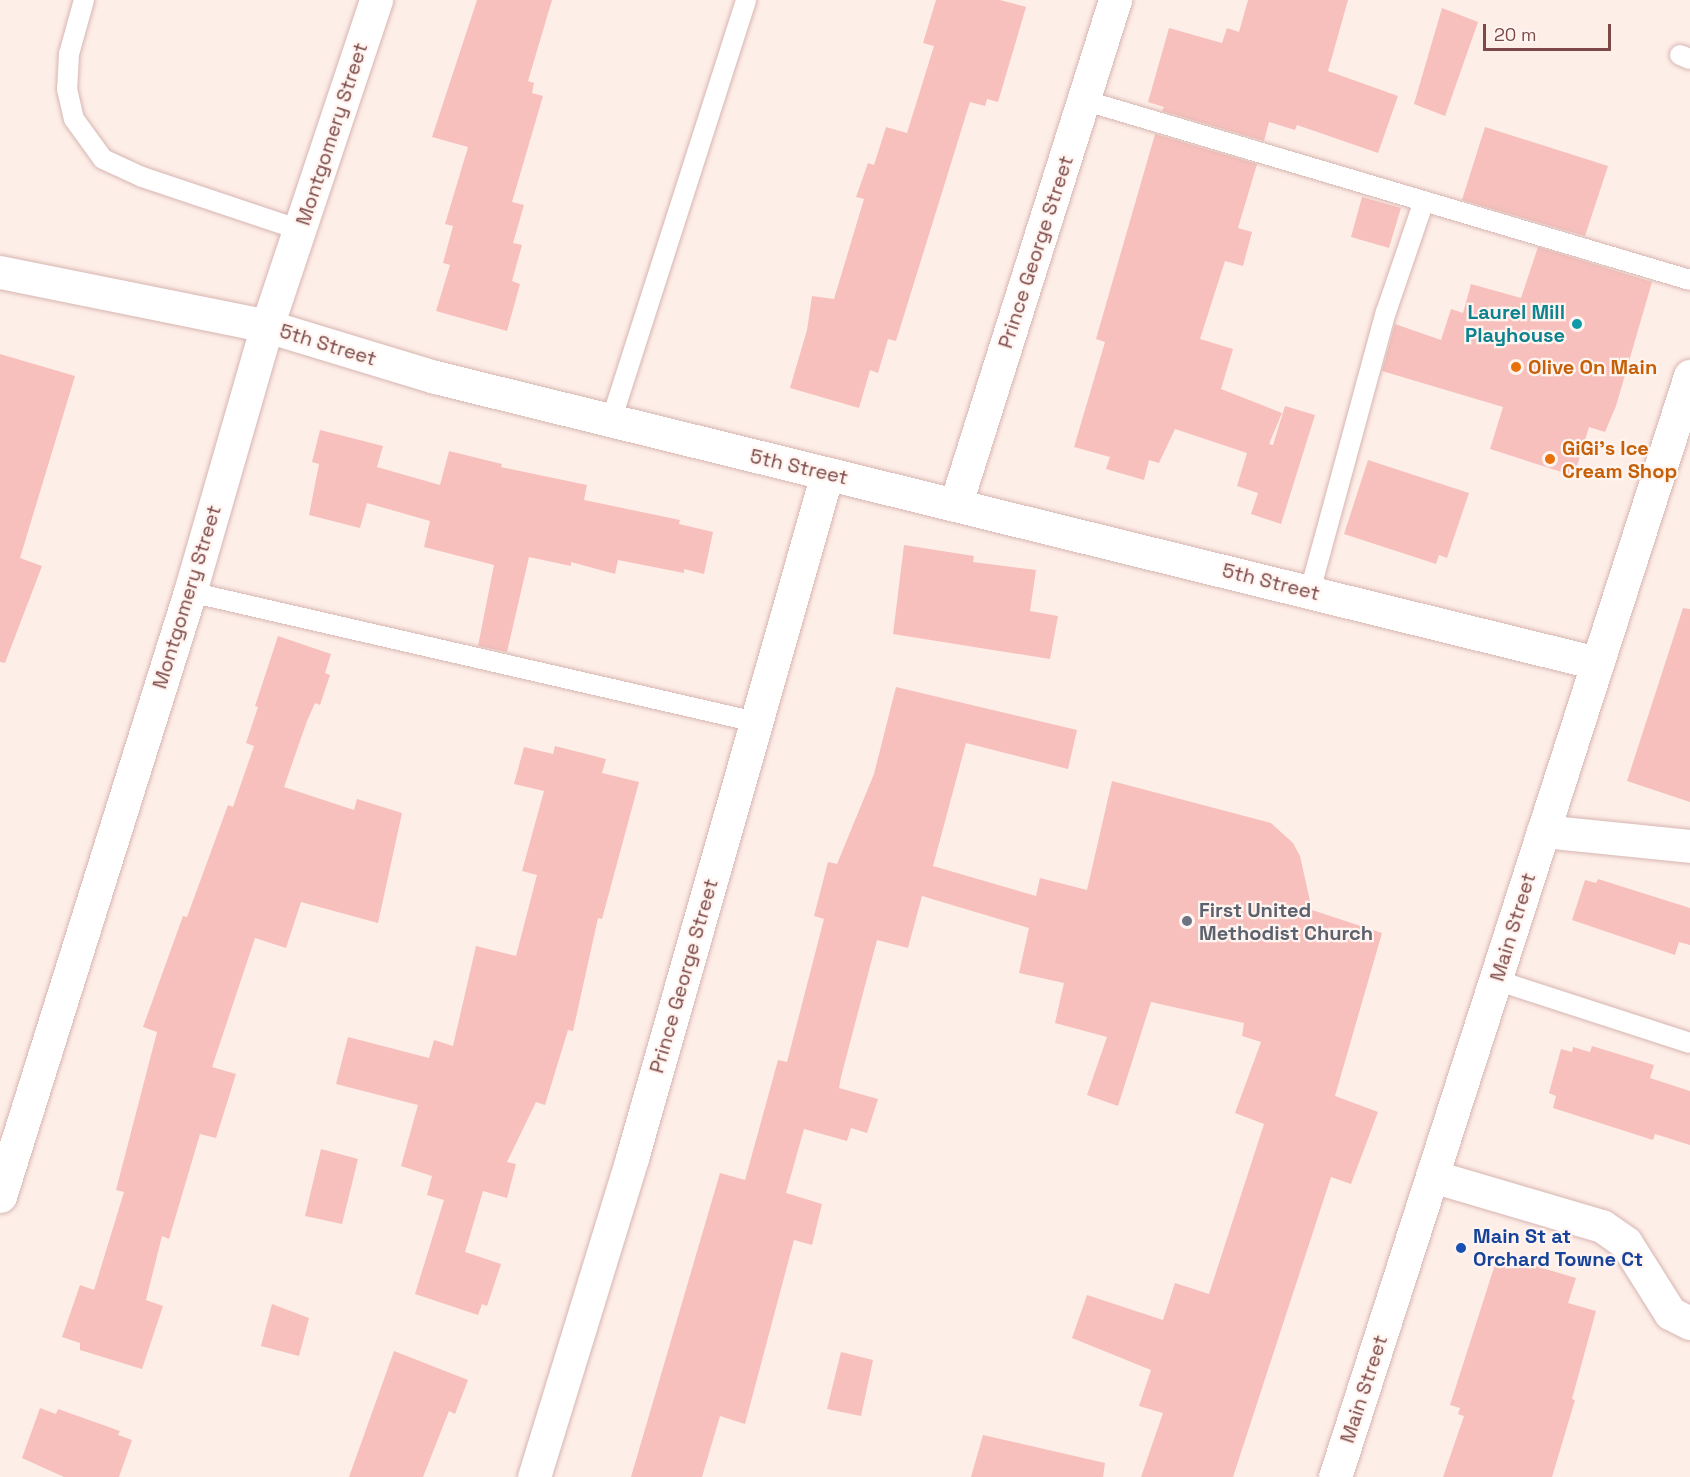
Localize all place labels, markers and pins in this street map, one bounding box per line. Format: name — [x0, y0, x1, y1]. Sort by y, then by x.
place label: Laurel Mill Playhouse — [1465, 300, 1565, 347]
marker: Laurel Mill Playhouse — [1570, 317, 1584, 331]
place label: Olive On Main — [1528, 355, 1657, 379]
marker: Olive On Main — [1509, 360, 1523, 374]
place label: GiGi's Ice Cream Shop — [1562, 436, 1677, 483]
marker: GiGi's Ice Cream Shop — [1543, 452, 1557, 466]
place label: First United Methodist Church — [1199, 898, 1373, 945]
marker: First United Methodist Church — [1180, 914, 1194, 928]
place label: Main St at Orchard Towne Ct — [1473, 1224, 1644, 1271]
marker: Main St at Orchard Towne Ct — [1454, 1241, 1468, 1255]

